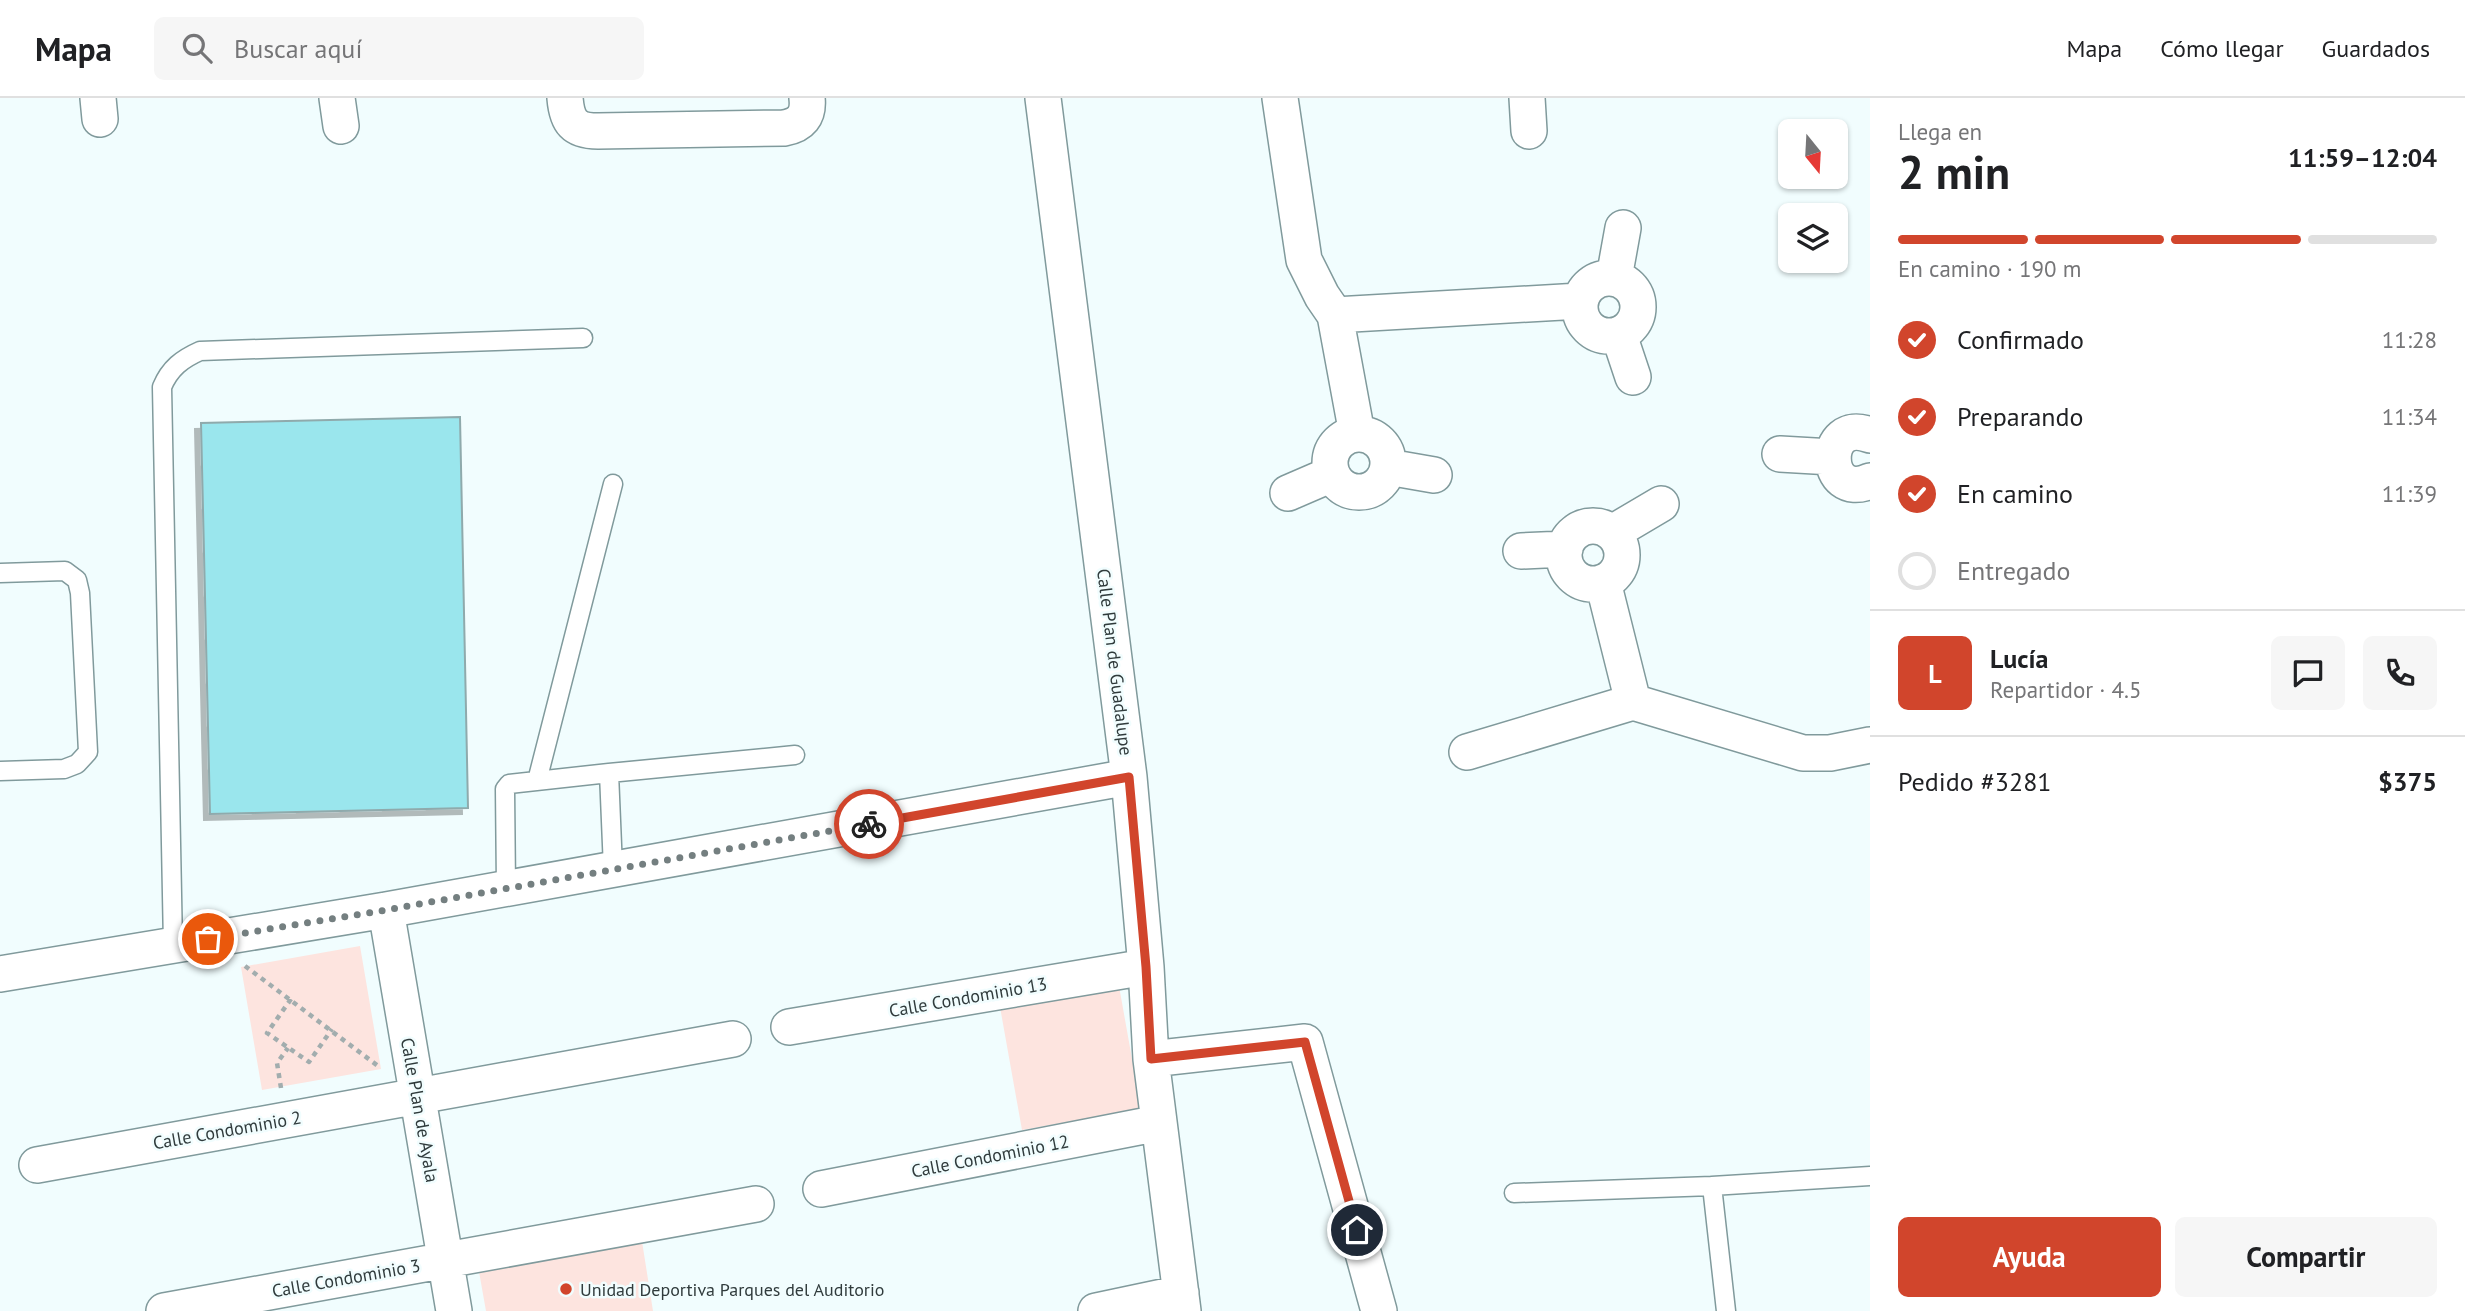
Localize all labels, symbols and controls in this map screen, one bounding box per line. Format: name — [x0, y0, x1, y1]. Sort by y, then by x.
search box — [154, 17, 644, 80]
text: Mapa — [35, 27, 112, 70]
icon: search — [178, 29, 216, 67]
text: Buscar aquí — [234, 32, 362, 65]
text: Mapa — [2066, 33, 2122, 64]
text: Cómo llegar — [2160, 33, 2284, 64]
text: Guardados — [2322, 33, 2430, 64]
text: Llega en — [1898, 117, 1982, 146]
north arrow — [1778, 119, 1848, 189]
map controls — [1778, 119, 1848, 273]
text: 11:59–12:04 — [2288, 141, 2437, 174]
text: 2 min — [1898, 142, 2010, 202]
button: layers — [1778, 203, 1848, 273]
text: En camino · 190 m — [1898, 254, 2081, 283]
icon: check — [1898, 321, 1936, 359]
text: Confirmado — [1957, 323, 2084, 356]
text: 11:28 — [2382, 325, 2437, 354]
icon: check — [1898, 398, 1936, 436]
text: Preparando — [1957, 400, 2084, 433]
text: 11:34 — [2382, 402, 2437, 431]
icon: check — [1898, 475, 1936, 513]
text: En camino — [1957, 477, 2073, 510]
text: 11:39 — [2382, 479, 2437, 508]
text: Entregado — [1957, 554, 2071, 587]
street label: Calle Plan de Guadalupe — [1092, 567, 1138, 757]
button: chat — [2271, 636, 2345, 710]
button: phone — [2363, 636, 2437, 710]
text: Lucía — [1990, 642, 2049, 675]
text: L — [1928, 657, 1942, 690]
text: Repartidor · 4.5 — [1990, 675, 2142, 704]
text: Pedido #3281 — [1898, 765, 2051, 798]
text: $375 — [2378, 765, 2437, 798]
courier — [834, 789, 904, 859]
icon: bike — [850, 805, 888, 843]
pin — [178, 909, 238, 969]
icon: bag — [189, 920, 227, 958]
street label: Calle Condominio 13 — [887, 972, 1049, 1022]
street label: Calle Plan de Ayala — [396, 1036, 444, 1184]
street label: Calle Condominio 2 — [151, 1106, 303, 1154]
street label: Calle Condominio 12 — [909, 1129, 1071, 1183]
pin — [1327, 1200, 1387, 1260]
icon: home — [1338, 1211, 1376, 1249]
button: Ayuda — [1898, 1217, 2161, 1297]
button: Compartir — [2175, 1217, 2437, 1297]
street label: Calle Condominio 3 — [270, 1254, 422, 1302]
place label: Unidad Deportiva Parques del Auditorio — [580, 1278, 884, 1301]
marker: Unidad Deportiva Parques del Auditorio — [558, 1281, 574, 1297]

